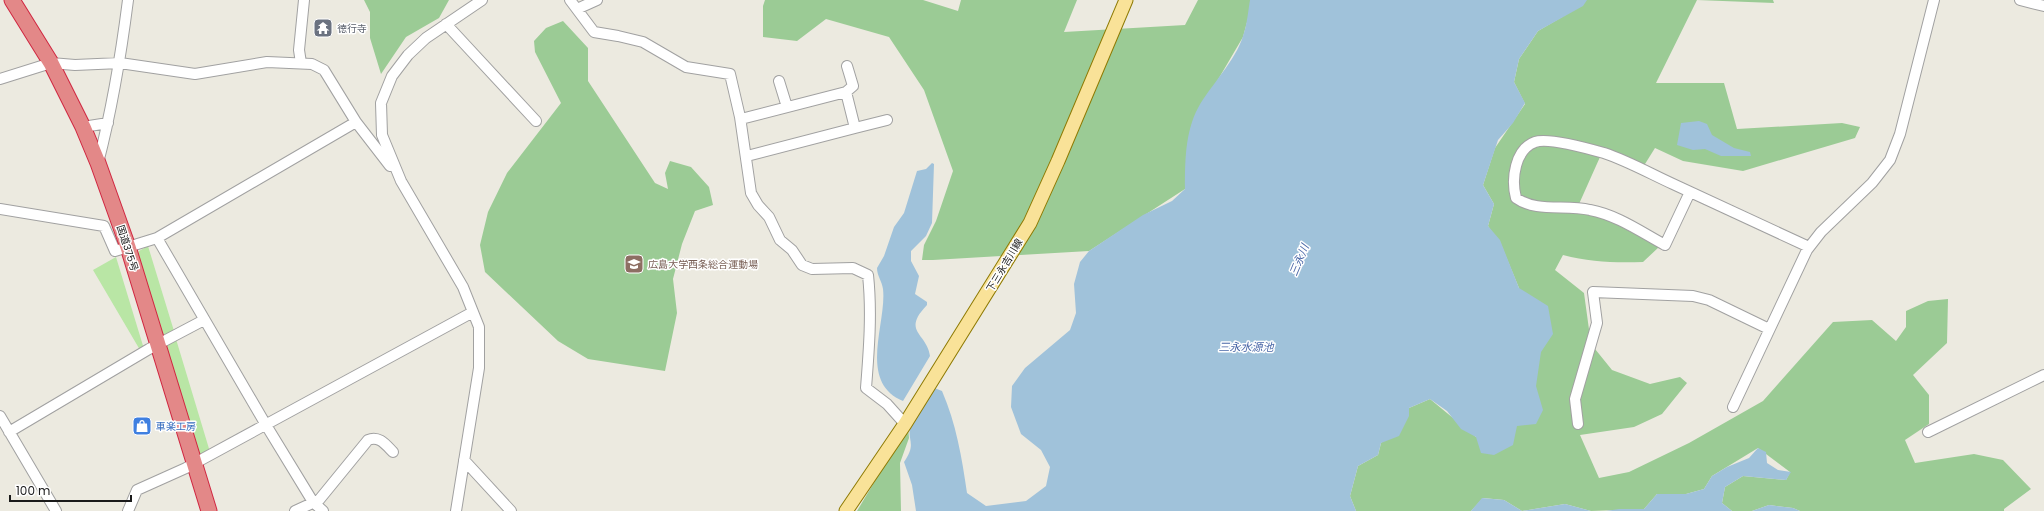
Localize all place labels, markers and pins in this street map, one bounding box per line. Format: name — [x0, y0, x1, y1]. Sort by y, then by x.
temple icon: 徳行寺 — [312, 17, 334, 39]
place label: 徳行寺 — [337, 21, 367, 36]
school or university icon: 広島大学西条総合運動場 — [623, 253, 645, 275]
place label: 広島大学西条総合運動場 — [648, 257, 758, 272]
shop icon: 車楽工房 — [131, 415, 153, 437]
place label: 車楽工房 — [156, 419, 196, 434]

